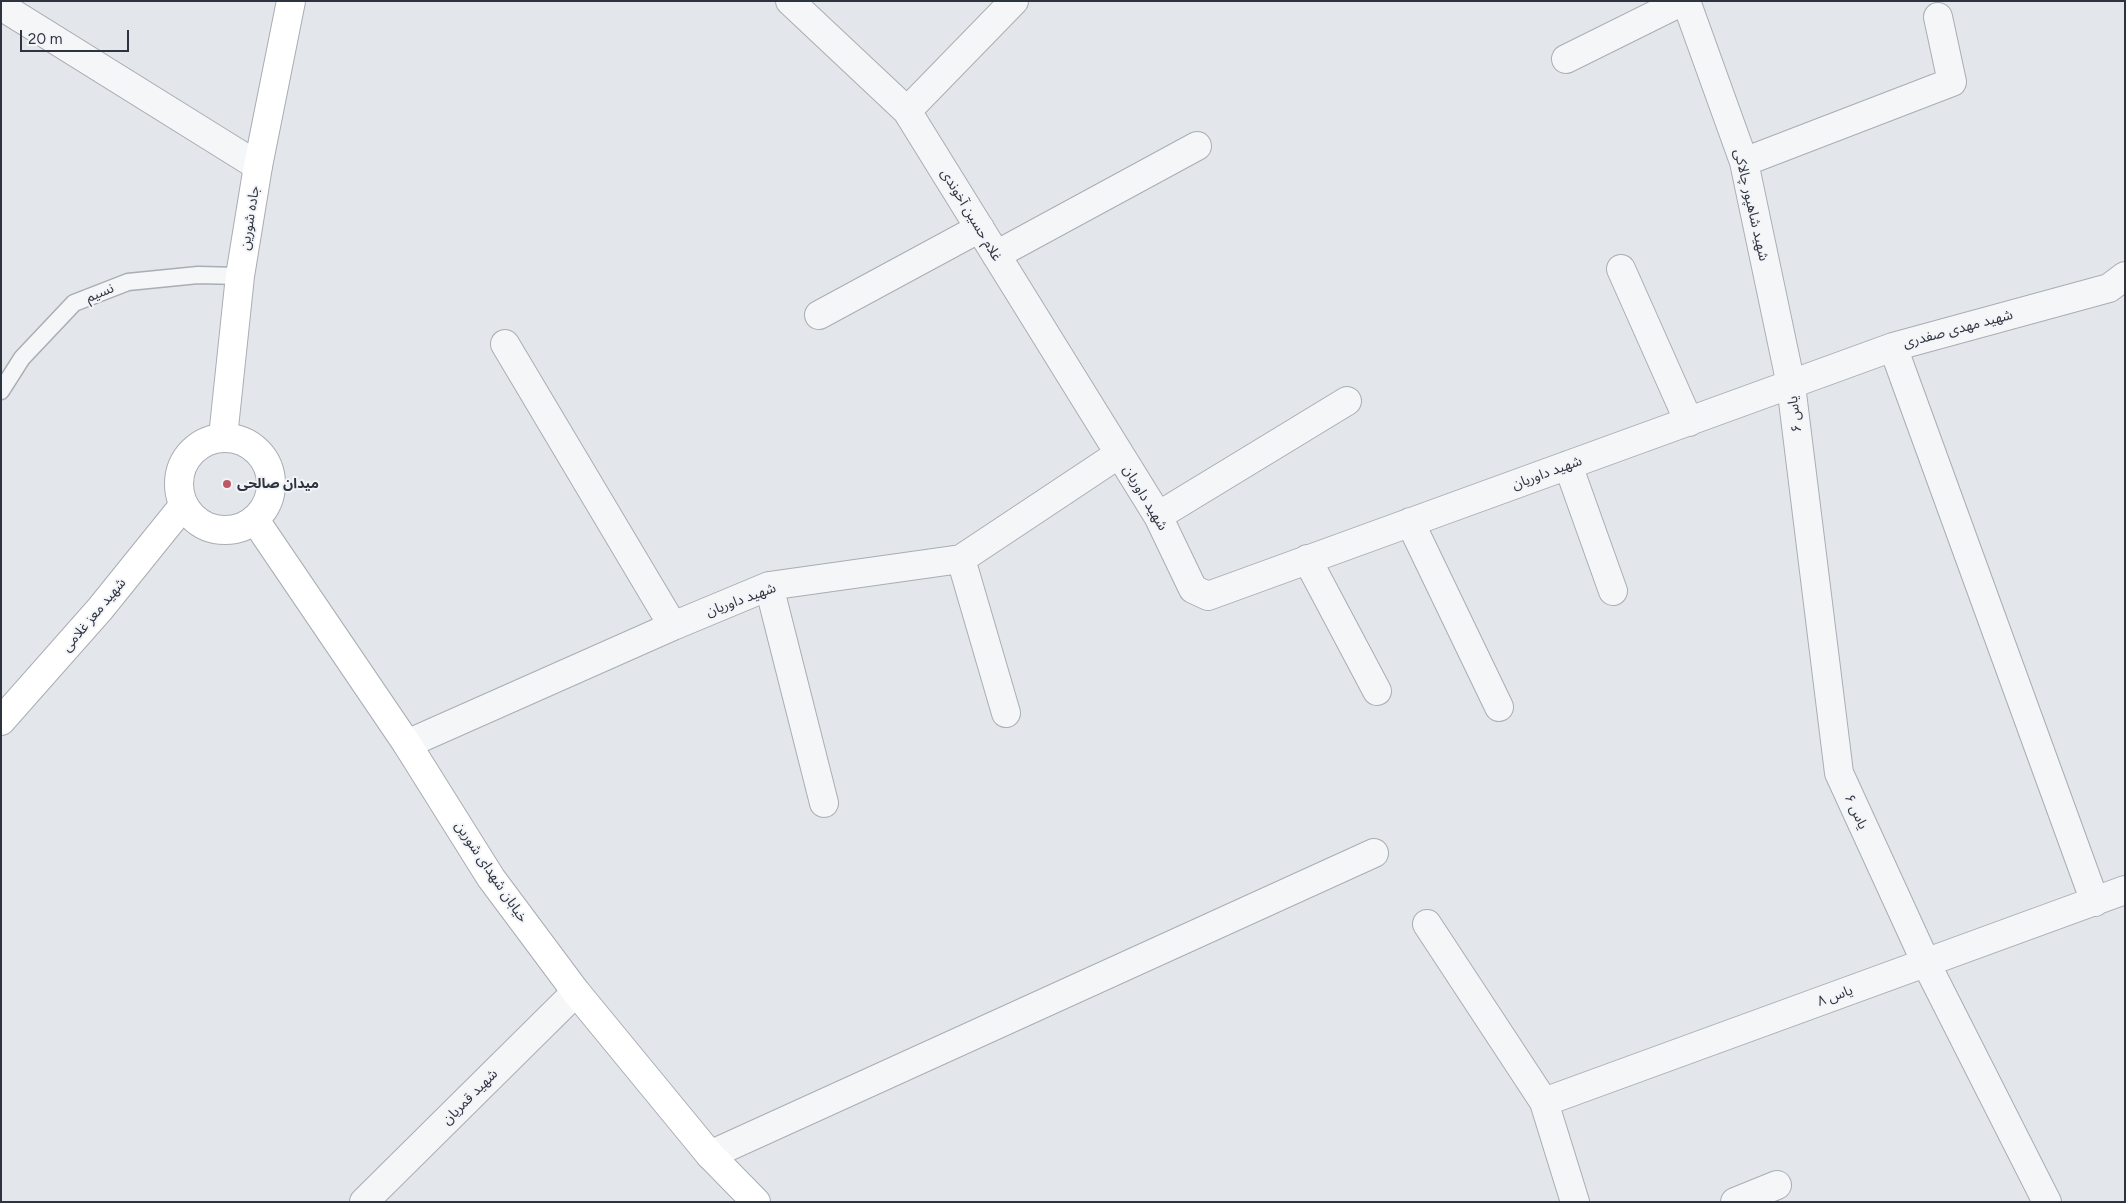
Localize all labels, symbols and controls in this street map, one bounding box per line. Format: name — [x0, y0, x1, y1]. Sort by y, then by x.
scale bar — [22, 20, 131, 52]
text: 20 m — [28, 30, 62, 48]
street label: شهید شاهپور چالاکی — [1730, 147, 1772, 263]
street label: غلام حسین آخوندی — [937, 166, 1005, 264]
street label: جاده شورين — [237, 185, 263, 251]
street label: نسیم — [84, 280, 116, 306]
street label: شهید مهدی صفدری — [1901, 306, 2015, 352]
street label: یاس ۶ — [1784, 395, 1806, 433]
street label: شهید داوریان — [1510, 453, 1584, 493]
street label: شهید داوریان — [1119, 462, 1171, 534]
place label: میدان صالحی — [237, 476, 319, 492]
marker: میدان صالحی — [221, 478, 233, 490]
street label: شهید معز غلامی — [58, 575, 130, 655]
street label: شهید داوریان — [704, 580, 778, 620]
street label: یاس ۶ — [1841, 792, 1871, 832]
street label: خیابان شهدای شورین — [451, 818, 531, 926]
street label: یاس ۸ — [1815, 982, 1855, 1010]
street label: شهید قمریان — [439, 1066, 501, 1128]

